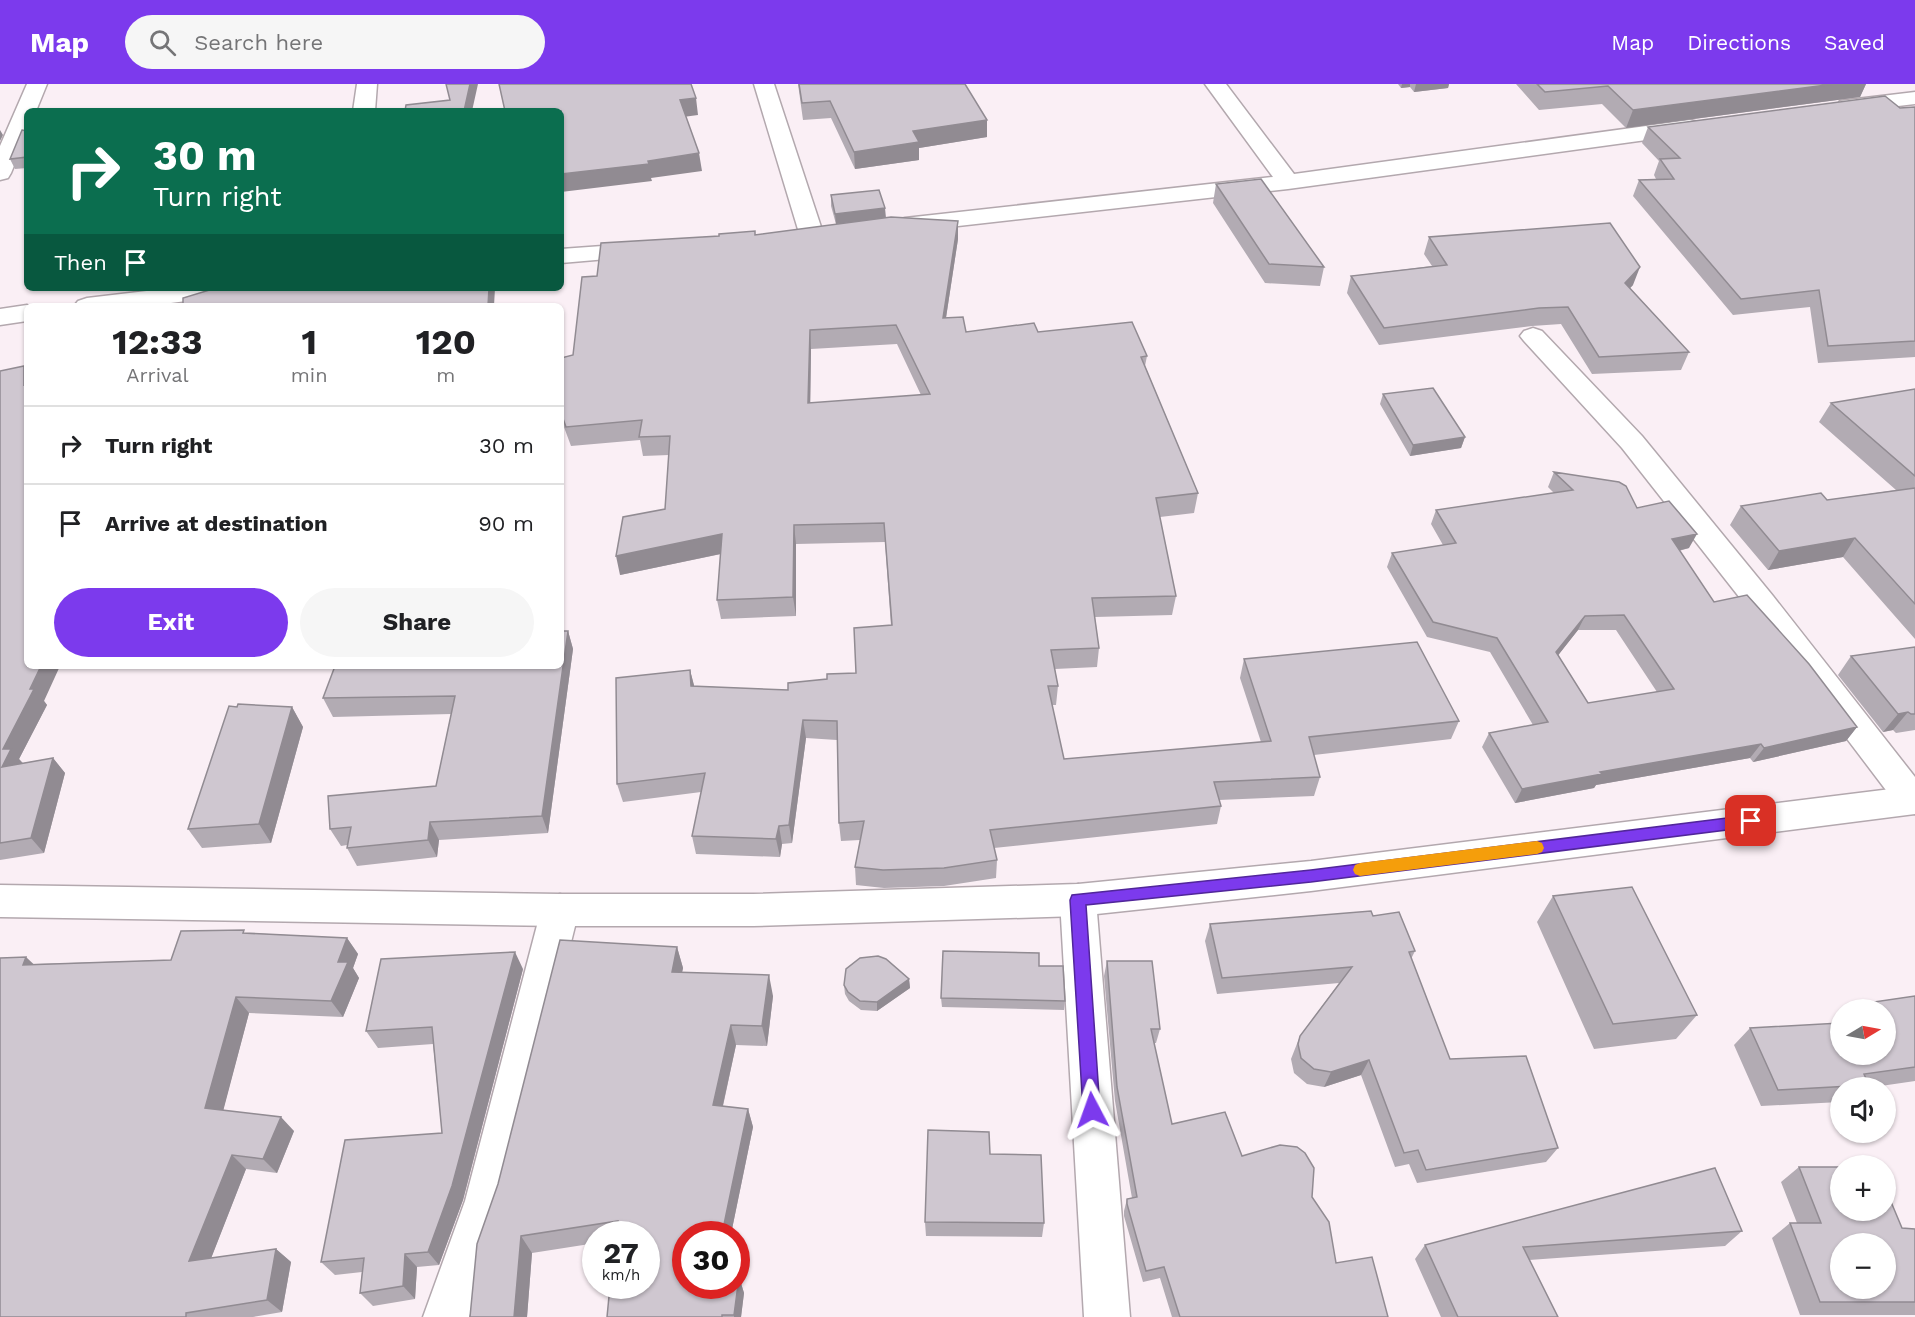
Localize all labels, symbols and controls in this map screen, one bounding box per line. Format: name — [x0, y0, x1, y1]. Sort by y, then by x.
search box — [125, 15, 545, 69]
text: Map — [30, 26, 89, 59]
icon: search — [146, 26, 179, 59]
text: Search here — [194, 30, 323, 55]
text: Map — [1611, 30, 1654, 55]
text: Directions — [1687, 30, 1791, 55]
text: Saved — [1824, 30, 1885, 55]
text: 30 m — [153, 131, 257, 180]
icon: right — [54, 132, 132, 210]
text: Turn right — [153, 181, 282, 213]
icon: arrive — [119, 246, 152, 279]
text: Then — [54, 250, 107, 275]
text: 12:33 — [112, 321, 203, 363]
text: 1 — [301, 321, 317, 363]
text: 120 — [416, 321, 476, 363]
text: Arrival — [126, 363, 189, 387]
text: min — [291, 363, 328, 387]
text: m — [436, 363, 455, 387]
icon: right — [54, 429, 87, 462]
text: Turn right — [105, 433, 212, 458]
text: 30 m — [479, 433, 534, 458]
icon: arrive — [54, 507, 87, 540]
text: Arrive at destination — [105, 511, 328, 536]
text: 90 m — [478, 511, 534, 536]
button: Exit — [54, 588, 288, 657]
button: Share — [300, 588, 534, 657]
pin — [1725, 795, 1776, 846]
icon: arrive — [1734, 804, 1767, 837]
north arrow — [1830, 999, 1896, 1065]
map controls — [1830, 999, 1896, 1299]
button: sound — [1830, 1077, 1896, 1143]
position arrow — [1060, 1078, 1124, 1142]
button: + — [1830, 1155, 1896, 1221]
speed limit sign: 30 — [672, 1221, 750, 1299]
button: − — [1830, 1233, 1896, 1299]
text: 27 — [603, 1235, 639, 1270]
text: km/h — [602, 1266, 640, 1284]

